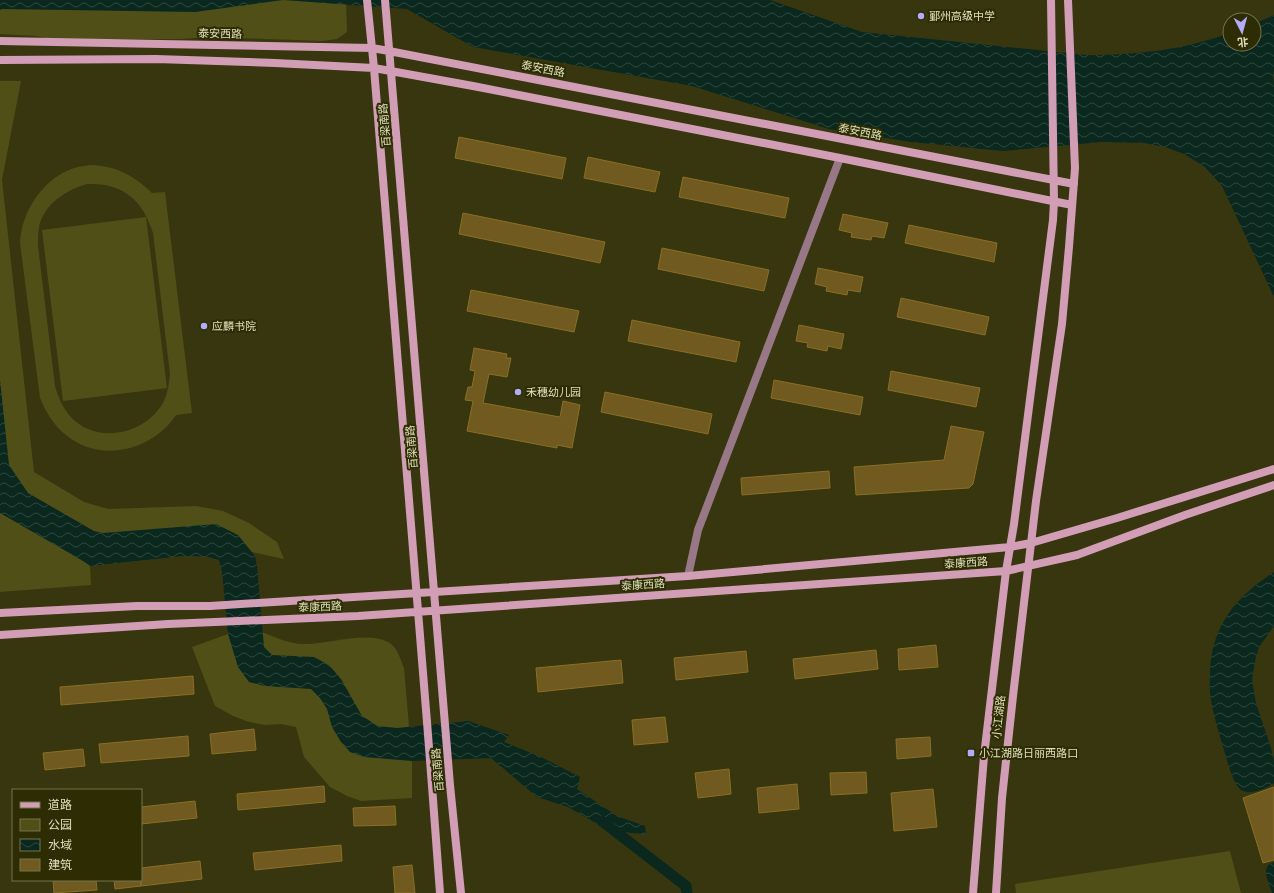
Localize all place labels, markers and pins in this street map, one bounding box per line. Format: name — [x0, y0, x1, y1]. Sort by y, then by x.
place label: 鄞州高级中学 — [929, 9, 995, 24]
marker: 鄞州高级中学 — [916, 11, 926, 21]
place label: 应麟书院 — [212, 319, 256, 334]
marker: 应麟书院 — [199, 321, 209, 331]
place label: 禾穗幼儿园 — [526, 385, 581, 400]
marker: 禾穗幼儿园 — [513, 387, 523, 397]
place label: 小江湖路日丽西路口 — [979, 746, 1078, 761]
marker: 小江湖路日丽西路口 — [966, 748, 976, 758]

